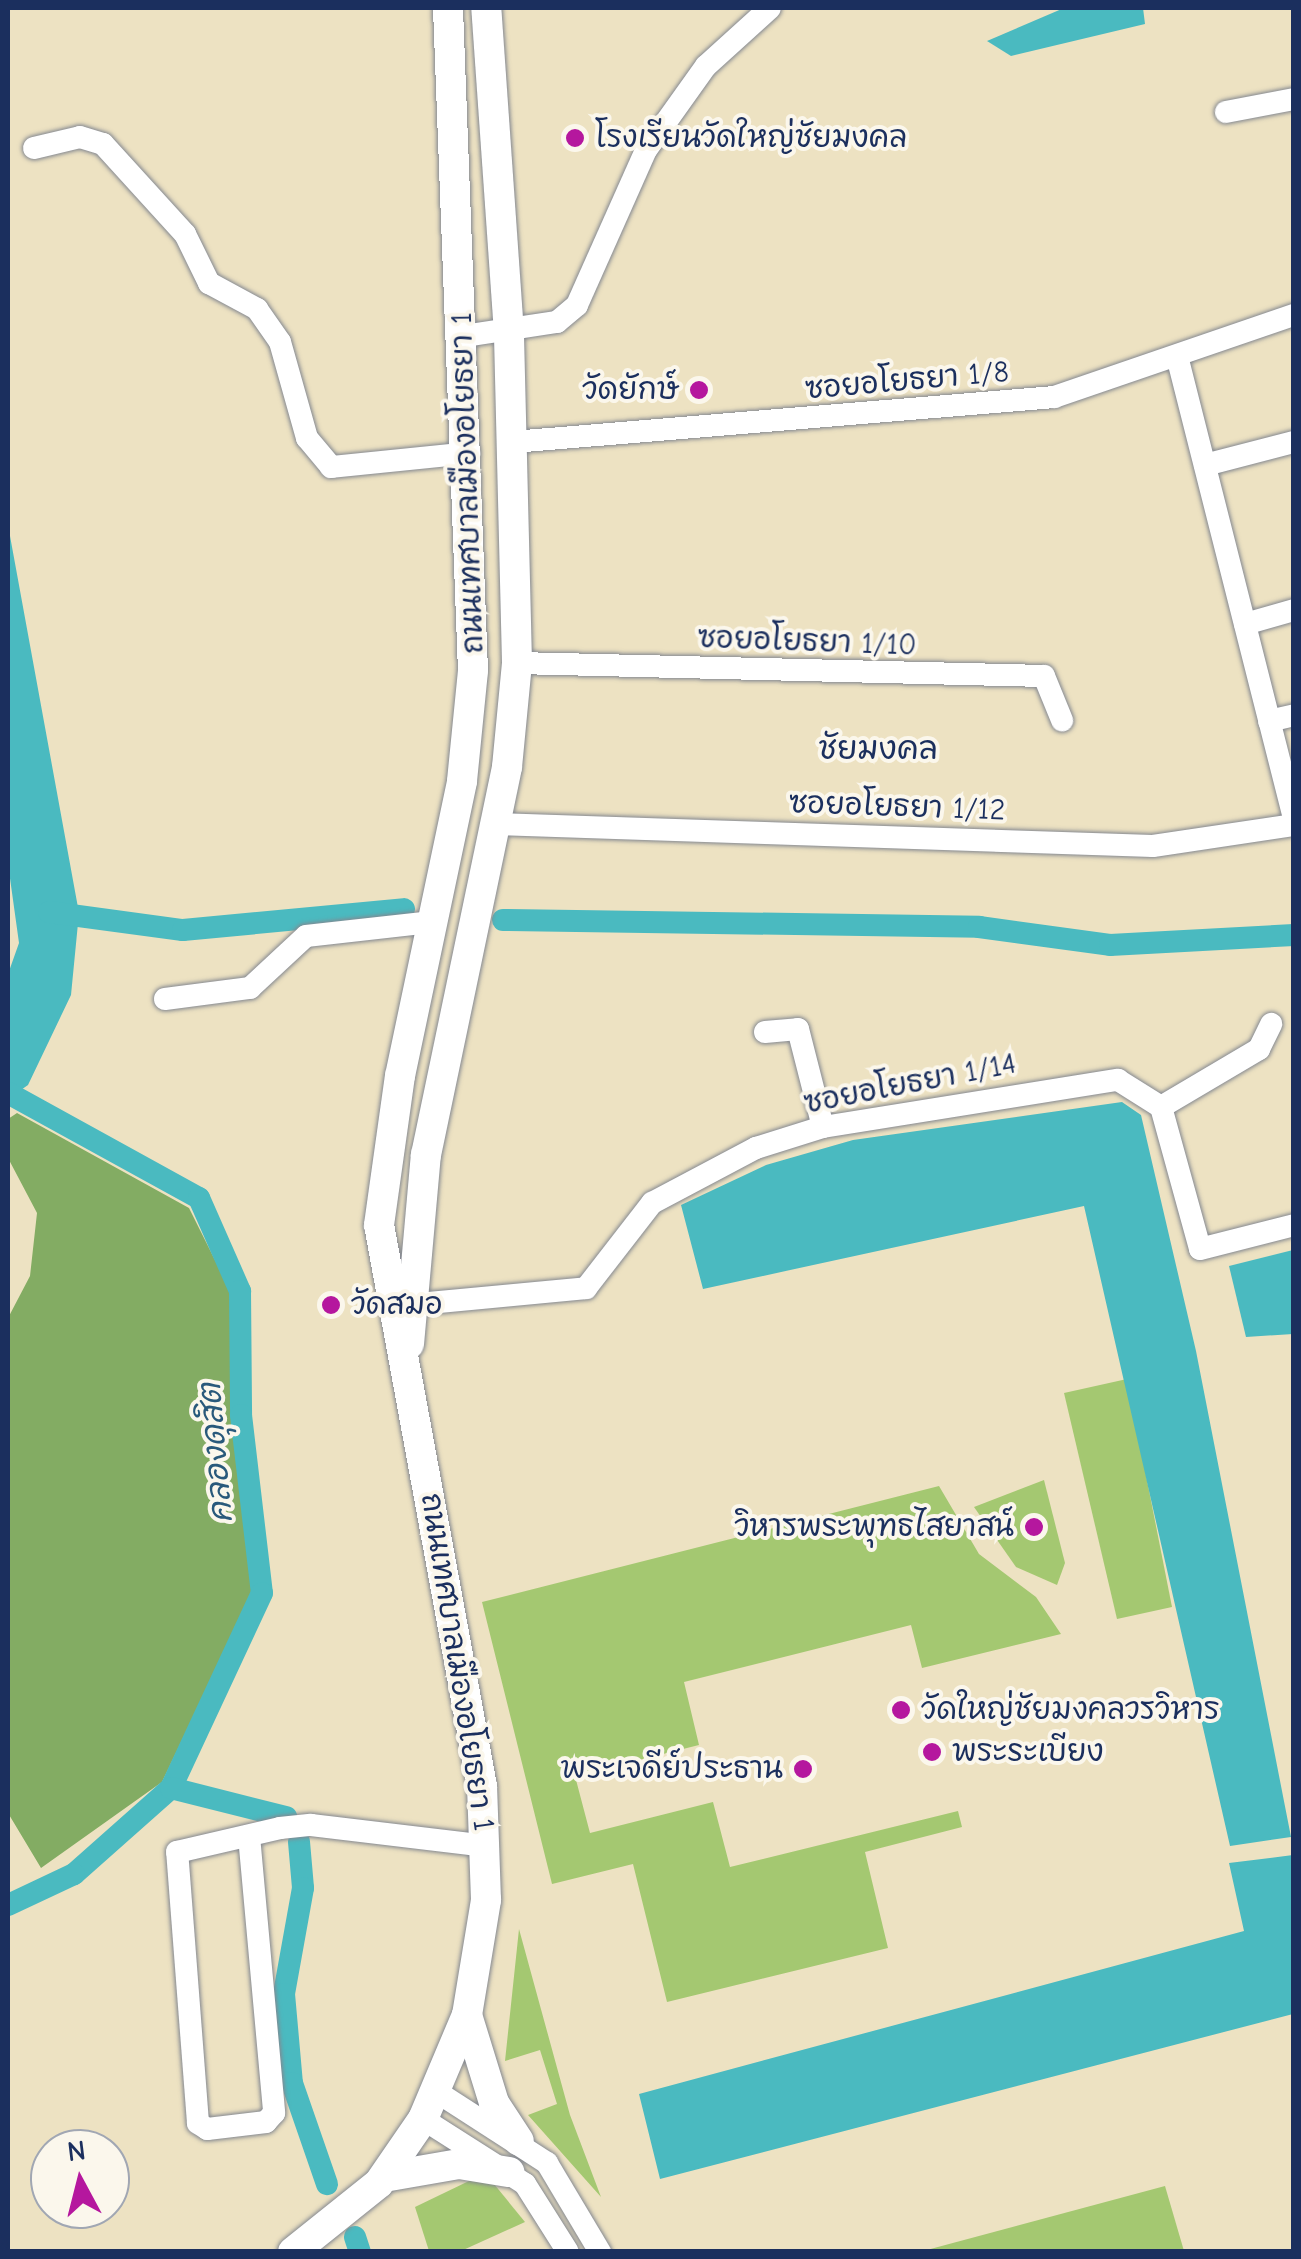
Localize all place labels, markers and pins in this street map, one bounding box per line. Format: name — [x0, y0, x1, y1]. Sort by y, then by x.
place label: โรงเรียนวัดใหญ่ชัยมงคล — [595, 120, 907, 156]
marker: โรงเรียนวัดใหญ่ชัยมงคล — [564, 127, 586, 149]
place label: วัดยักษ์ — [582, 372, 679, 408]
marker: วัดยักษ์ — [688, 379, 710, 401]
place label: วัดสมอ — [351, 1287, 443, 1323]
marker: วัดสมอ — [320, 1294, 342, 1316]
place label: วิหารพระพุทธไสยาสน์ — [735, 1509, 1014, 1545]
marker: วิหารพระพุทธไสยาสน์ — [1023, 1516, 1045, 1538]
place label: วัดใหญ่ชัยมงคลวรวิหาร — [921, 1692, 1220, 1728]
marker: วัดใหญ่ชัยมงคลวรวิหาร — [890, 1699, 912, 1721]
place label: พระระเบียง — [952, 1734, 1104, 1770]
marker: พระระเบียง — [921, 1741, 943, 1763]
place label: พระเจดีย์ประธาน — [561, 1751, 783, 1787]
marker: พระเจดีย์ประธาน — [792, 1758, 814, 1780]

